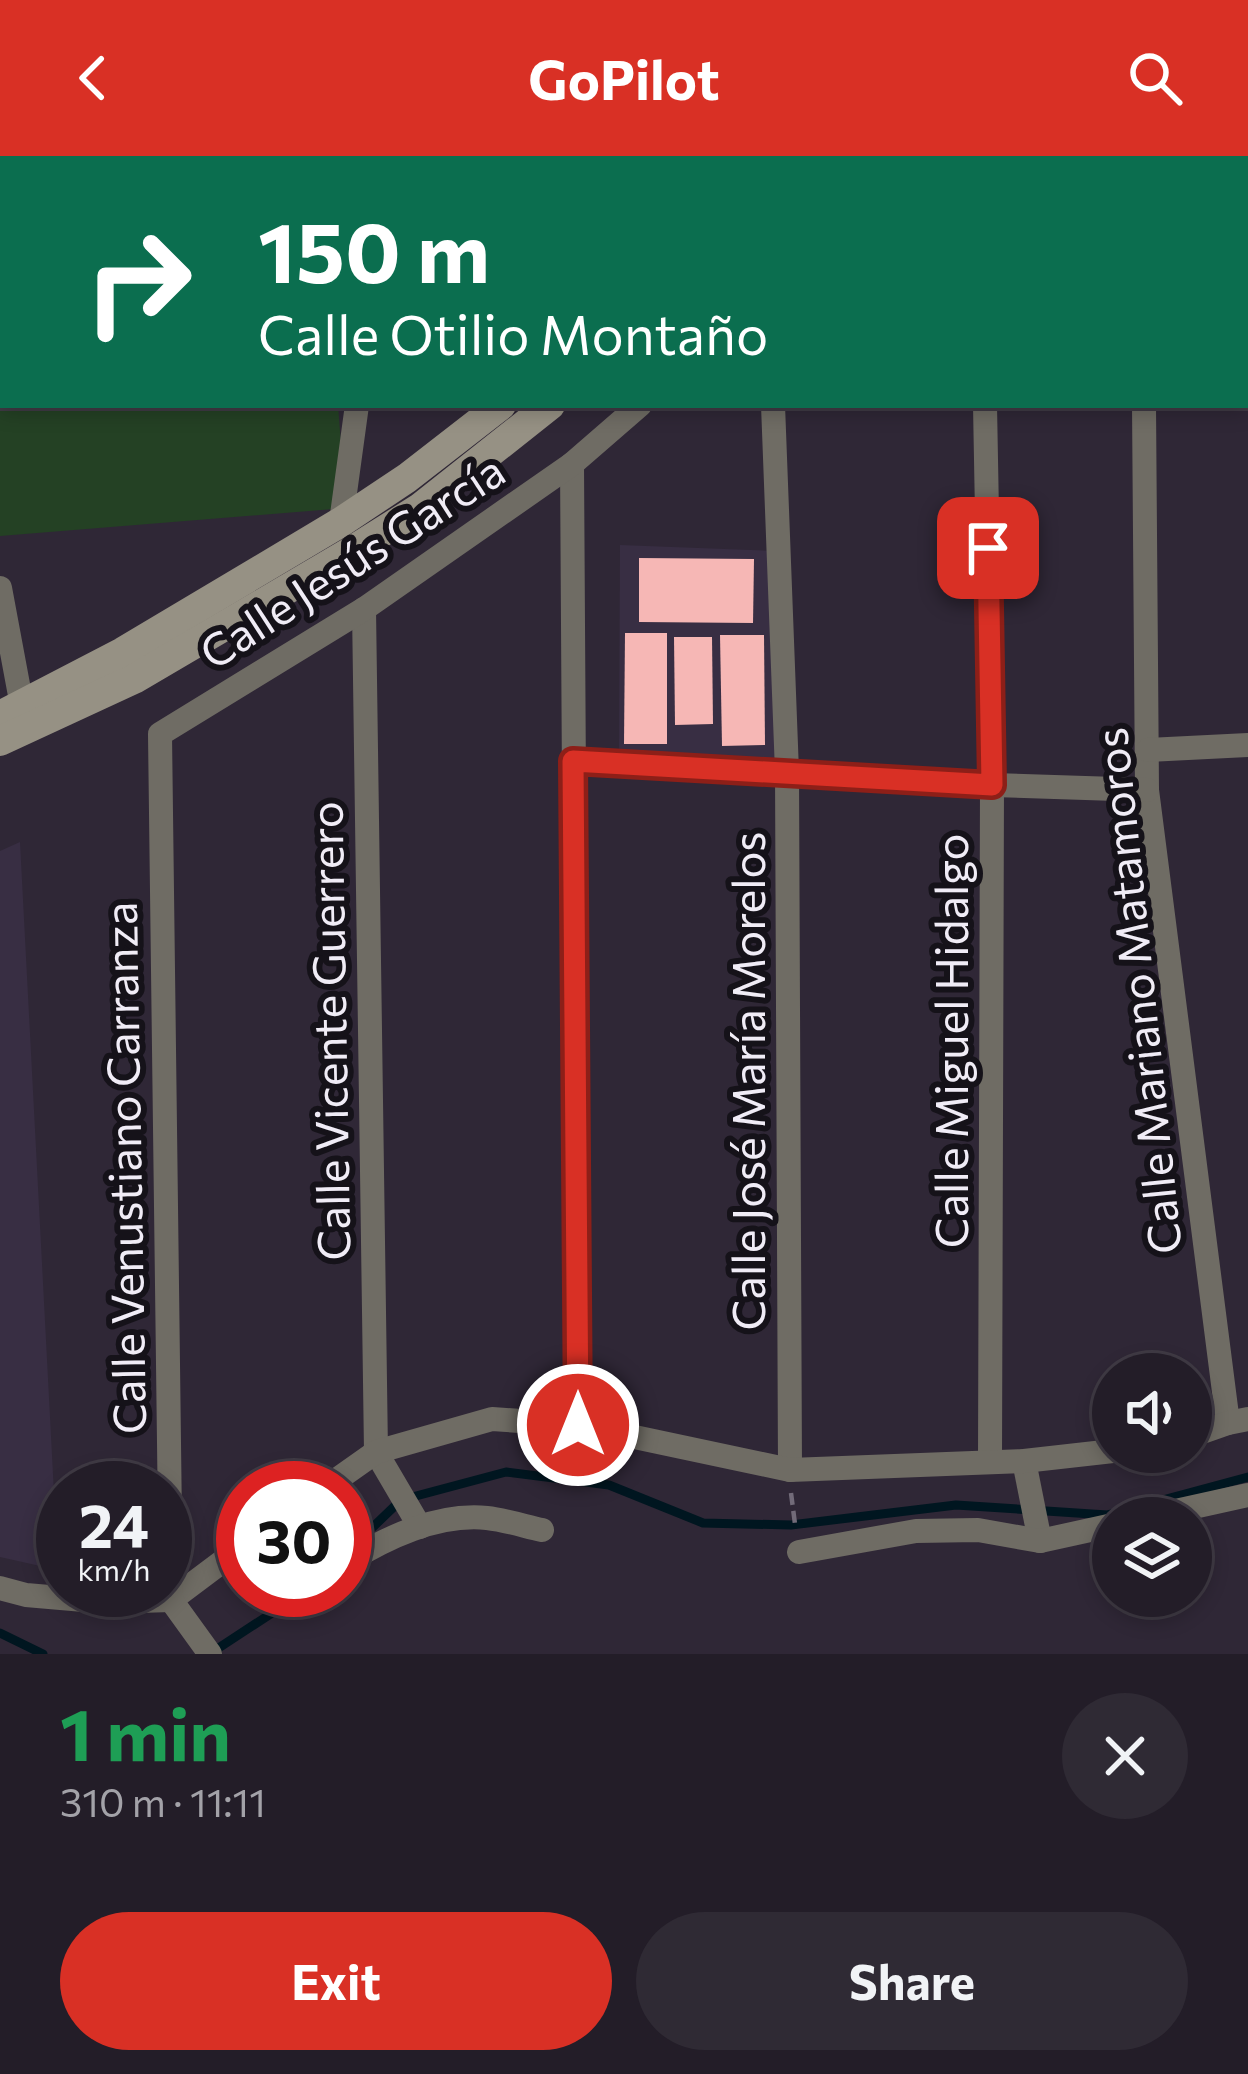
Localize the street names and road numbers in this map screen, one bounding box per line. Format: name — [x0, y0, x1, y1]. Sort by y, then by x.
street label: Calle Jesús García — [188, 441, 514, 679]
street label: Calle Mariano Matamoros — [1081, 725, 1191, 1257]
street label: Calle Vicente Guerrero — [296, 801, 360, 1261]
street label: Calle José María Morelos — [719, 832, 774, 1330]
street label: Calle Miguel Hidalgo — [922, 834, 977, 1248]
street label: Calle Venustiano Carranza — [91, 901, 155, 1435]

